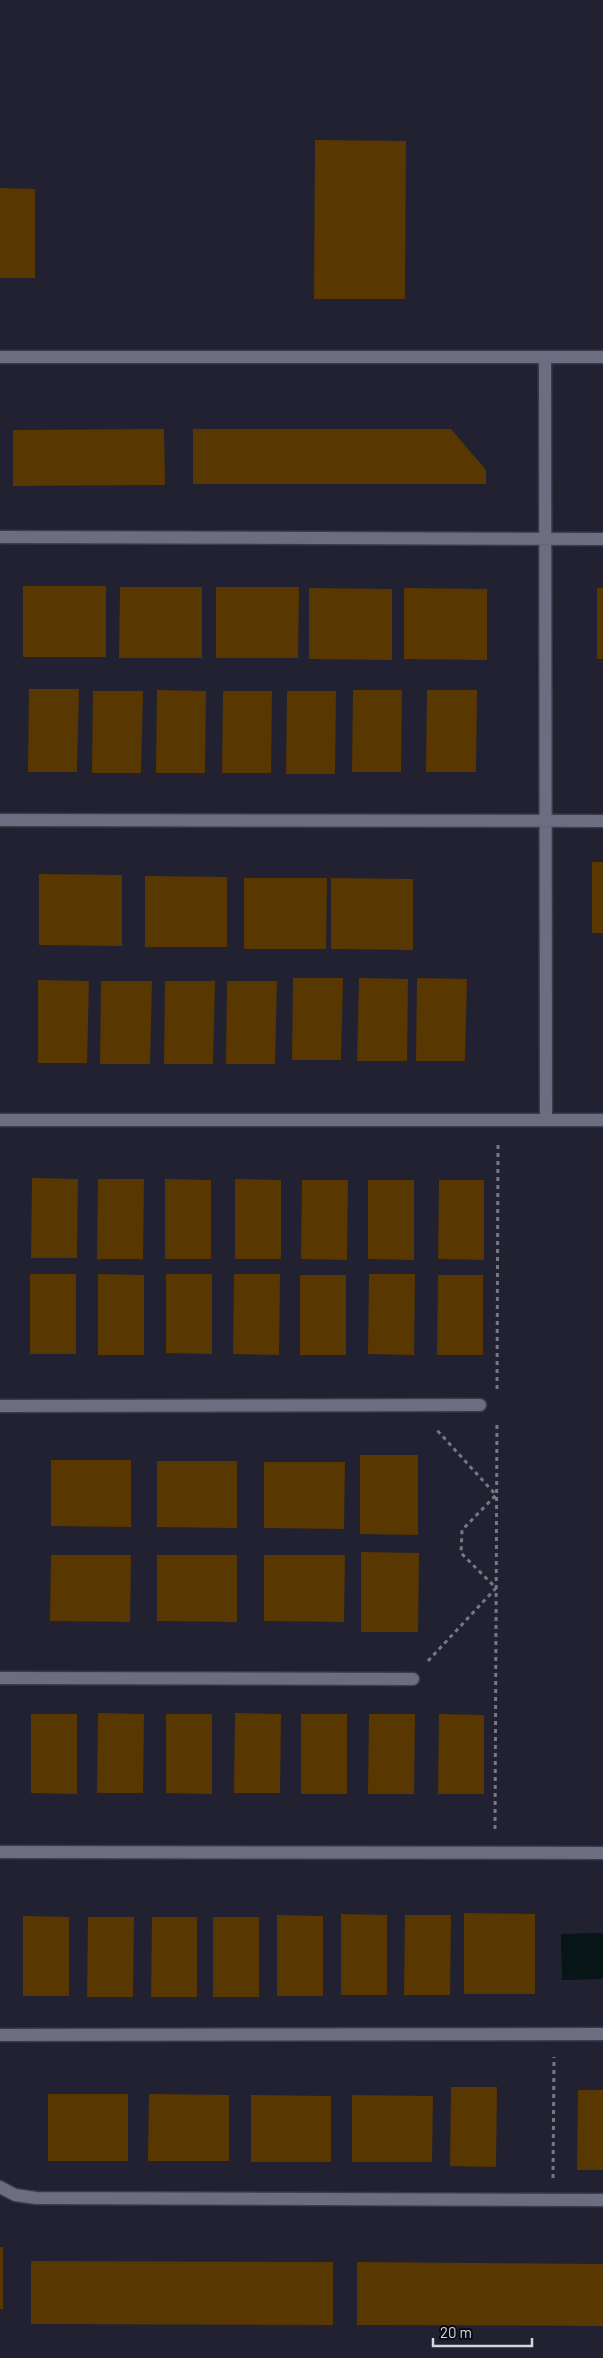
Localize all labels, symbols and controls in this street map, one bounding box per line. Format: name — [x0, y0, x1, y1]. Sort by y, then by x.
scale bar — [433, 2316, 532, 2348]
text: 20 m — [440, 2323, 472, 2341]

